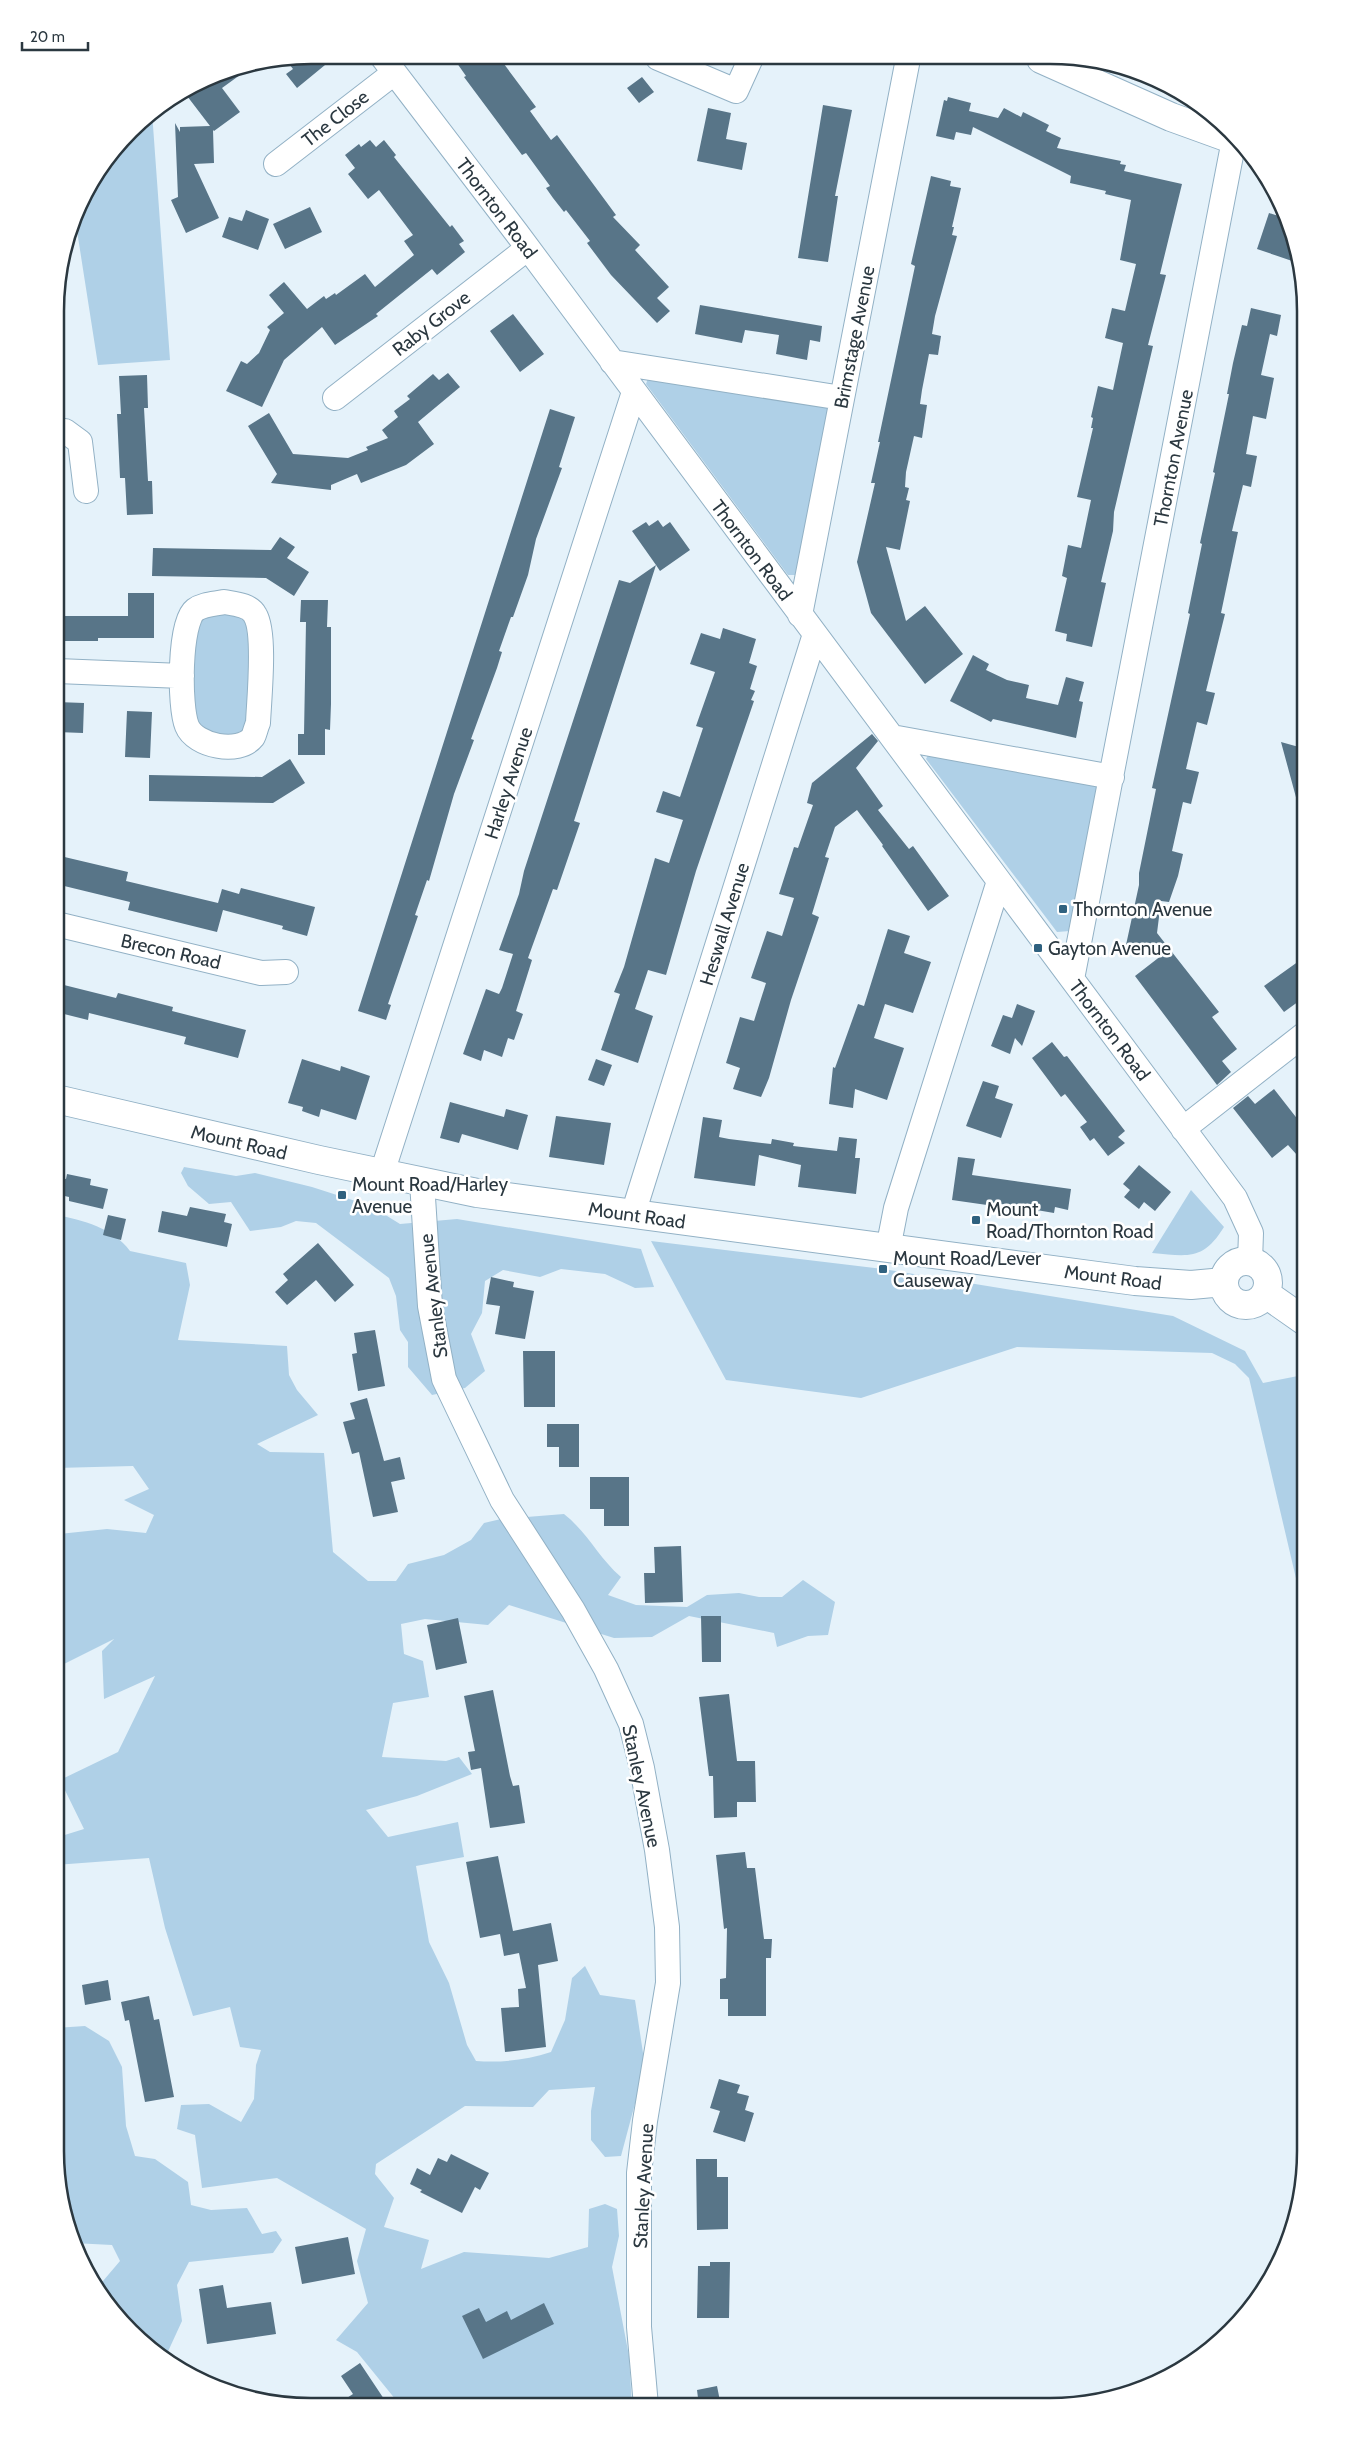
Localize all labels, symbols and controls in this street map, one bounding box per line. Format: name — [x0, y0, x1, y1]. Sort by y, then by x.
scale bar — [22, 20, 89, 52]
text: 20 m — [30, 28, 65, 46]
street label: The Close — [297, 85, 374, 152]
street label: Thornton Road — [451, 153, 542, 263]
street label: Brimstage Avenue — [829, 263, 880, 410]
street label: Raby Grove — [388, 286, 475, 361]
street label: Thornton Avenue — [1149, 387, 1198, 529]
street label: Thornton Road — [706, 495, 797, 605]
street label: Harley Avenue — [480, 724, 537, 842]
street label: Heswall Avenue — [695, 860, 754, 988]
place label: Thornton Avenue — [1073, 898, 1212, 921]
marker: Thornton Avenue — [1057, 903, 1069, 915]
street label: Brecon Road — [119, 929, 223, 974]
place label: Gayton Avenue — [1048, 937, 1171, 960]
marker: Gayton Avenue — [1032, 942, 1044, 954]
street label: Thornton Road — [1064, 975, 1155, 1085]
street label: Mount Road — [189, 1120, 289, 1165]
place label: Mount Road/Harley Avenue — [352, 1173, 508, 1218]
marker: Mount Road/Harley Avenue — [336, 1189, 348, 1201]
street label: Mount Road — [587, 1197, 687, 1234]
place label: Mount Road/Thornton Road — [986, 1198, 1153, 1243]
marker: Mount Road/Thornton Road — [970, 1214, 982, 1226]
street label: Stanley Avenue — [414, 1232, 453, 1359]
place label: Mount Road/Lever Causeway — [893, 1247, 1041, 1292]
street label: Mount Road — [1063, 1260, 1163, 1295]
marker: Mount Road/Lever Causeway — [877, 1263, 889, 1275]
street label: Stanley Avenue — [617, 1723, 666, 1850]
street label: Stanley Avenue — [629, 2123, 658, 2249]

